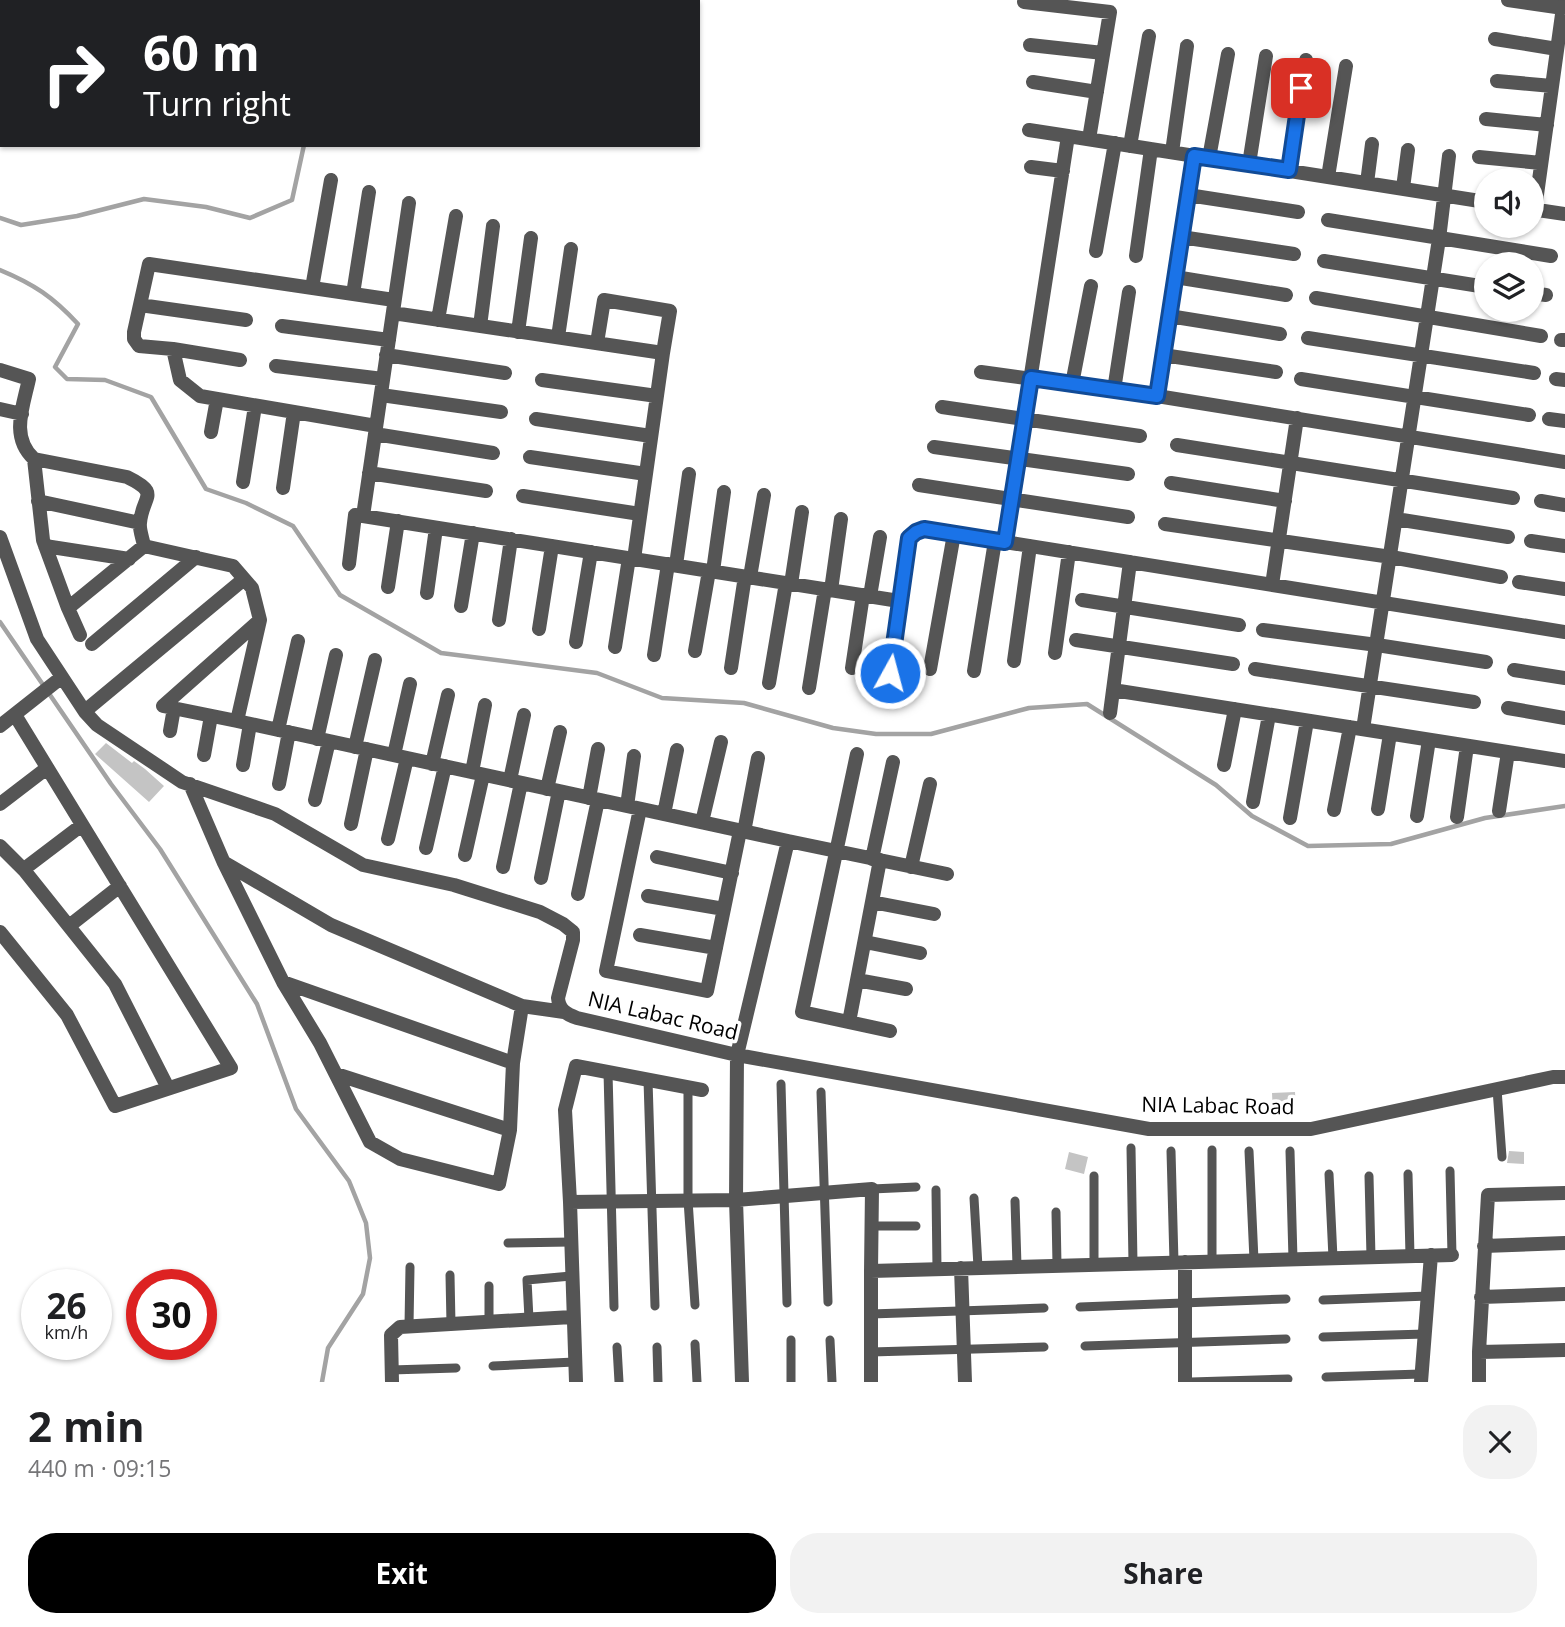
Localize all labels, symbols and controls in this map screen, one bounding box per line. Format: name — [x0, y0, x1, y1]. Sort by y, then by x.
text: 60 m — [143, 19, 260, 85]
icon: right — [28, 28, 119, 119]
pin — [1271, 58, 1331, 118]
icon: arrive — [1282, 69, 1320, 107]
text: Turn right — [143, 82, 291, 125]
map controls — [1474, 168, 1544, 322]
button: sound — [1474, 168, 1544, 238]
button: layers — [1474, 252, 1544, 322]
position arrow — [853, 636, 927, 710]
street label: NIA Labac Road — [585, 984, 741, 1046]
street label: NIA Labac Road — [1141, 1090, 1295, 1120]
speed limit sign: 30 — [126, 1269, 217, 1360]
text: 26 — [46, 1282, 87, 1329]
text: km/h — [45, 1320, 88, 1344]
text: 2 min — [28, 1397, 145, 1454]
button: close — [1463, 1405, 1537, 1479]
text: 440 m · 09:15 — [28, 1452, 171, 1484]
button: Exit — [28, 1533, 776, 1613]
button: Share — [790, 1533, 1537, 1613]

